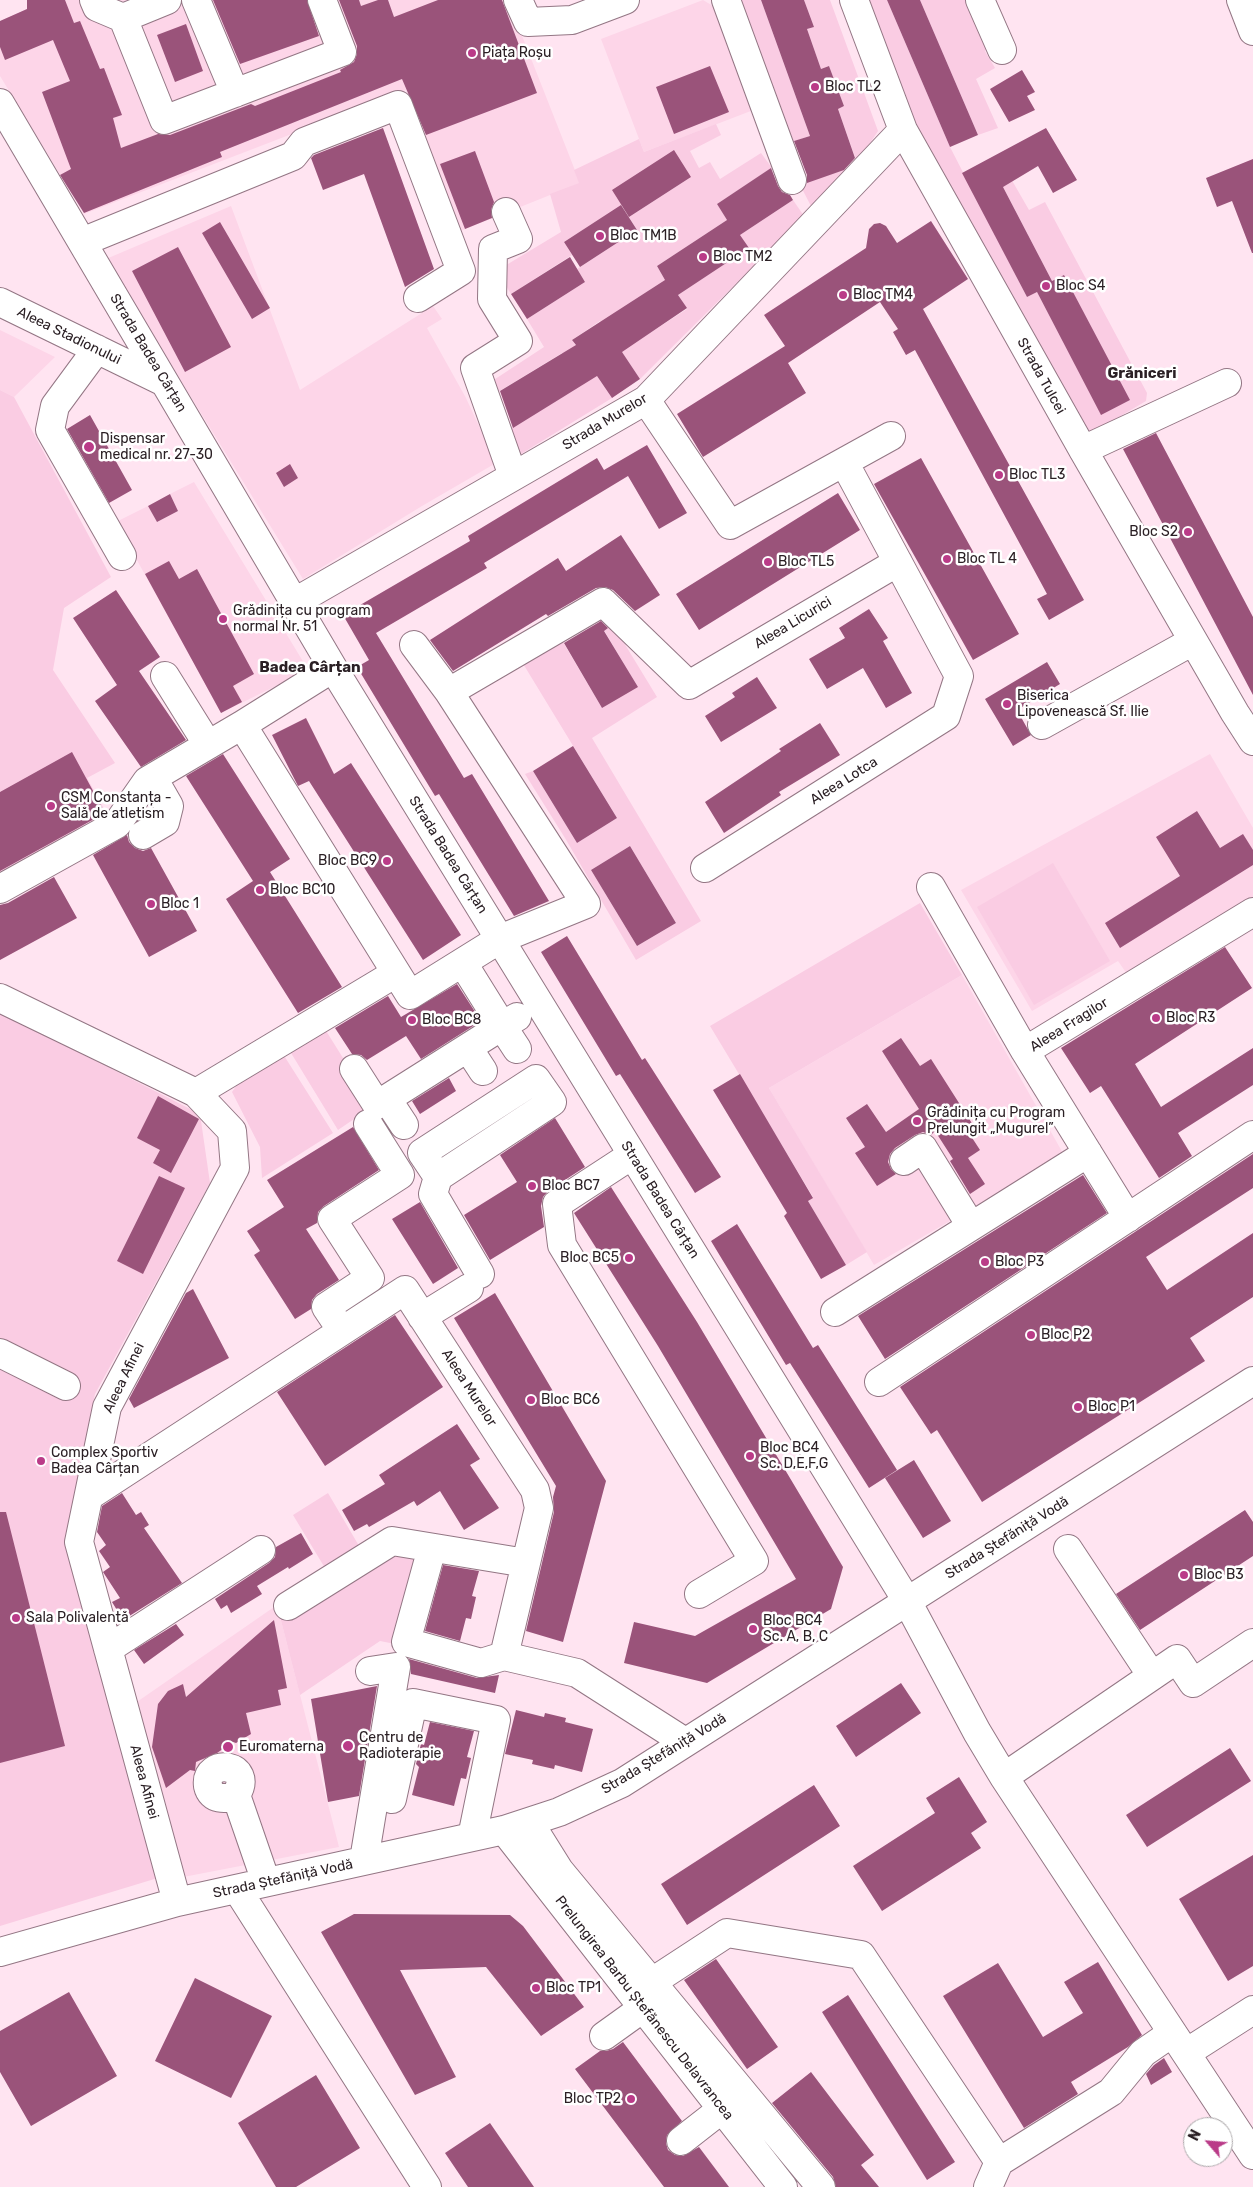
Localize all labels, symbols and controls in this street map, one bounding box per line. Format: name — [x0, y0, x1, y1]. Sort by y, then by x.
place label: Piața Roșu — [482, 45, 551, 61]
marker: Piața Roșu — [466, 47, 478, 59]
place label: Bloc TL2 — [825, 79, 881, 95]
marker: Bloc TL2 — [809, 81, 821, 93]
place label: Bloc TM1B — [610, 228, 677, 244]
marker: Bloc TM1B — [594, 230, 606, 242]
place label: Bloc TM2 — [713, 249, 772, 265]
marker: Bloc TM2 — [697, 251, 709, 263]
place label: Bloc S4 — [1056, 278, 1105, 294]
marker: Bloc S4 — [1040, 280, 1052, 292]
place label: Bloc TM4 — [853, 287, 913, 303]
marker: Bloc TM4 — [837, 289, 849, 301]
street label: Strada Badea Cârțan — [106, 291, 190, 415]
street label: Aleea Stadionului — [14, 304, 124, 368]
street label: Strada Tulcei — [1013, 335, 1069, 417]
district label: Grăniceri — [1107, 365, 1177, 383]
street label: Strada Murelor — [560, 390, 650, 454]
place label: Dispensar medical nr. 27-30 — [100, 431, 213, 464]
marker: Dispensar medical nr. 27-30 — [82, 440, 96, 454]
place label: Bloc TL3 — [1009, 467, 1065, 483]
marker: Bloc TL3 — [993, 469, 1005, 481]
place label: Bloc S2 — [1129, 524, 1178, 540]
marker: Bloc S2 — [1182, 526, 1194, 538]
place label: Bloc TL 4 — [957, 551, 1017, 567]
marker: Bloc TL 4 — [941, 553, 953, 565]
place label: Bloc TL5 — [778, 554, 834, 570]
marker: Bloc TL5 — [762, 556, 774, 568]
street label: Aleea Licurici — [751, 593, 835, 653]
place label: Grădinița cu program normal Nr. 51 — [233, 603, 371, 636]
marker: Grădinița cu program normal Nr. 51 — [217, 613, 229, 625]
district label: Badea Cârțan — [259, 659, 361, 677]
place label: Biserica Lipovenească Sf. Ilie — [1017, 688, 1149, 720]
marker: Biserica Lipovenească Sf. Ilie — [1001, 698, 1013, 710]
street label: Aleea Lotca — [807, 754, 881, 808]
place label: CSM Constanța - Sală de atletism — [61, 790, 172, 822]
street label: Strada Badea Cârțan — [405, 793, 491, 917]
marker: CSM Constanța - Sală de atletism — [45, 800, 57, 812]
place label: Bloc BC9 — [318, 853, 377, 869]
marker: Bloc BC9 — [381, 855, 393, 867]
place label: Bloc BC10 — [270, 882, 336, 898]
marker: Bloc BC10 — [254, 884, 266, 896]
place label: Bloc 1 — [161, 896, 199, 912]
marker: Bloc 1 — [145, 898, 157, 910]
street label: Aleea Fragilor — [1027, 994, 1111, 1056]
place label: Bloc R3 — [1166, 1010, 1216, 1026]
place label: Bloc BC8 — [422, 1012, 482, 1028]
marker: Bloc R3 — [1150, 1012, 1162, 1024]
marker: Bloc BC8 — [406, 1014, 418, 1026]
place label: Grădinița cu Program Prelungit „Mugurel” — [927, 1105, 1065, 1138]
marker: Grădinița cu Program Prelungit „Mugurel” — [911, 1115, 923, 1127]
street label: Strada Badea Cârțan — [617, 1138, 703, 1262]
place label: Bloc BC7 — [542, 1178, 600, 1194]
marker: Bloc BC7 — [526, 1180, 538, 1192]
place label: Bloc BC5 — [560, 1250, 619, 1266]
marker: Bloc BC5 — [623, 1252, 635, 1264]
place label: Bloc P3 — [995, 1254, 1044, 1270]
marker: Bloc P3 — [979, 1256, 991, 1268]
place label: Bloc P2 — [1041, 1327, 1090, 1343]
marker: Bloc P2 — [1025, 1329, 1037, 1341]
street label: Aleea Afinei — [100, 1340, 148, 1416]
street label: Aleea Murelor — [438, 1346, 500, 1430]
place label: Bloc BC6 — [541, 1392, 600, 1408]
marker: Bloc BC6 — [525, 1394, 537, 1406]
place label: Bloc P1 — [1088, 1399, 1135, 1415]
marker: Bloc P1 — [1072, 1401, 1084, 1413]
place label: Bloc BC4 Sc. D,E,F,G — [760, 1440, 828, 1472]
place label: Complex Sportiv Badea Cârțan — [51, 1445, 158, 1478]
marker: Bloc BC4 Sc. D,E,F,G — [744, 1450, 756, 1462]
marker: Complex Sportiv Badea Cârțan — [35, 1455, 47, 1467]
street label: Strada Ștefăniță Vodă — [942, 1493, 1072, 1583]
place label: Bloc B3 — [1194, 1567, 1244, 1583]
marker: Bloc B3 — [1178, 1569, 1190, 1581]
place label: Sala Polivalentă — [26, 1610, 129, 1626]
marker: Sala Polivalentă — [10, 1612, 22, 1624]
place label: Bloc BC4 Sc. A, B, C — [763, 1613, 828, 1645]
marker: Bloc BC4 Sc. A, B, C — [747, 1623, 759, 1635]
street label: Strada Ștefăniță Vodă — [599, 1710, 729, 1798]
place label: Centru de Radioterapie — [359, 1730, 441, 1762]
place label: Euromaterna — [239, 1739, 324, 1755]
marker: Centru de Radioterapie — [341, 1739, 355, 1753]
marker: Euromaterna — [221, 1740, 235, 1754]
street label: Aleea Afinei — [126, 1743, 162, 1821]
street label: Strada Ștefăniță Vodă — [212, 1856, 354, 1902]
street label: Prelungirea Barbu Ștefănescu Delavrancea — [551, 1893, 737, 2123]
place label: Bloc TP1 — [546, 1980, 601, 1996]
marker: Bloc TP1 — [530, 1982, 542, 1994]
place label: Bloc TP2 — [564, 2091, 621, 2107]
marker: Bloc TP2 — [625, 2093, 637, 2105]
north arrow — [1183, 2117, 1233, 2167]
text: N — [1185, 2127, 1205, 2144]

